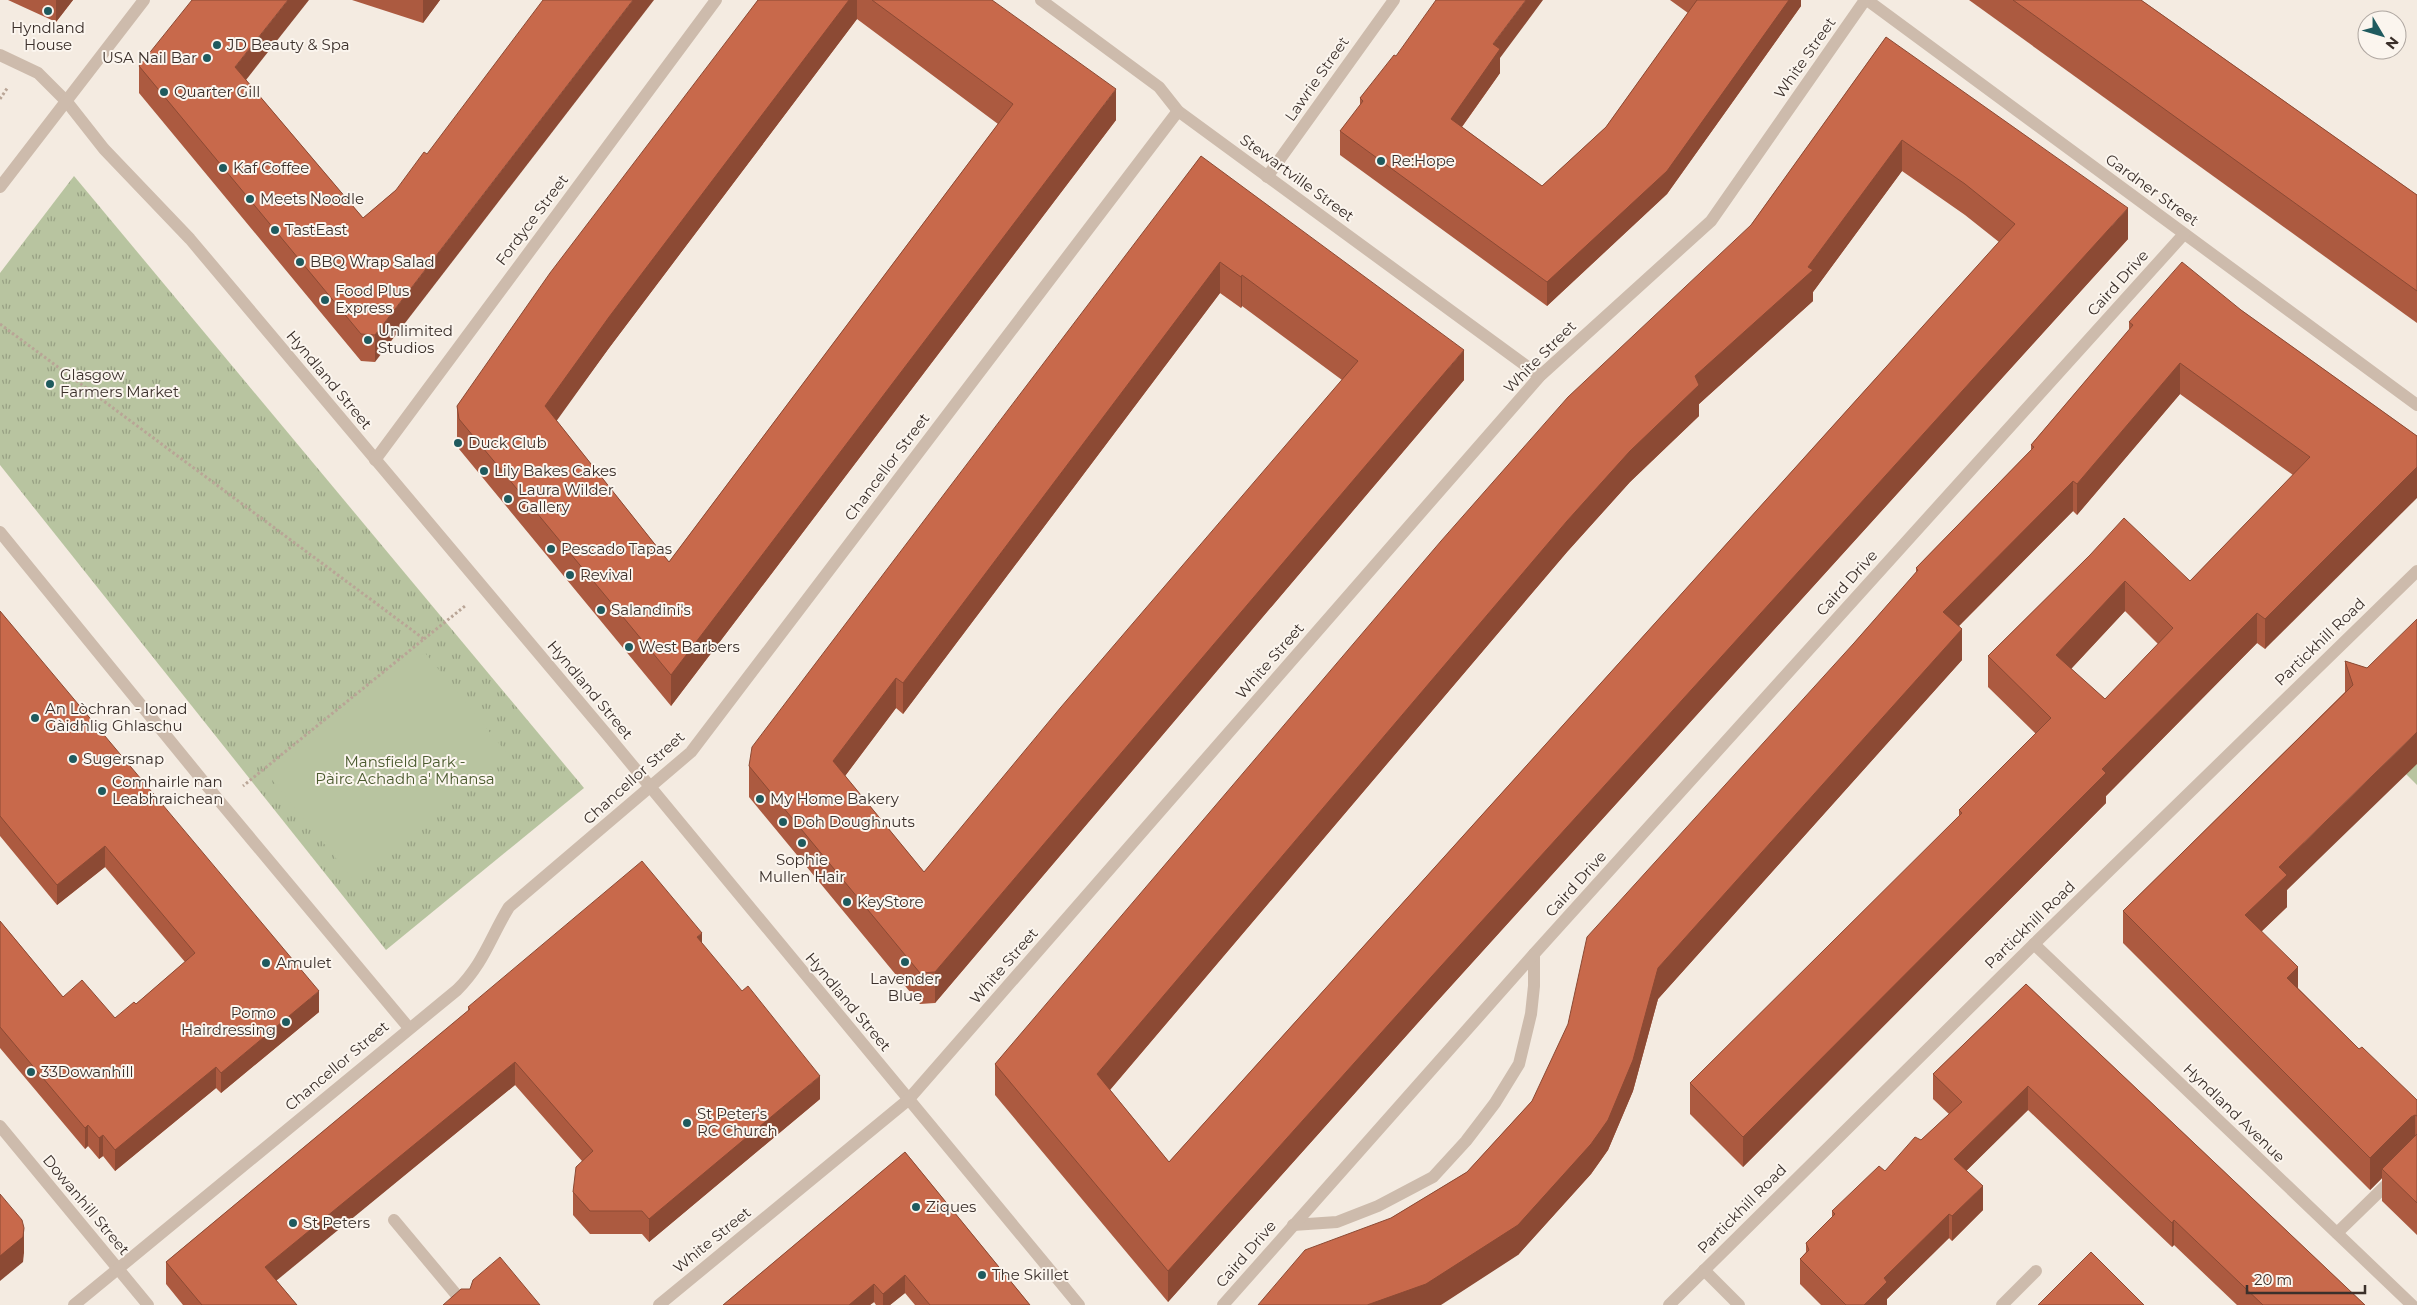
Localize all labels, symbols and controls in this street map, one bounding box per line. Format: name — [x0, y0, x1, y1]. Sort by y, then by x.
marker: Hyndland House — [42, 5, 54, 17]
north arrow — [2357, 10, 2407, 60]
street label: White Street — [1770, 14, 1840, 102]
place label: Hyndland House — [11, 18, 85, 54]
street label: Lawrie Street — [1280, 33, 1353, 125]
text: N — [2382, 33, 2403, 53]
place label: JD Beauty & Spa — [226, 35, 350, 54]
marker: JD Beauty & Spa — [211, 39, 223, 51]
place label: USA Nail Bar — [102, 48, 197, 67]
marker: USA Nail Bar — [201, 52, 213, 64]
place label: Quarter Gill — [174, 82, 260, 101]
marker: Quarter Gill — [158, 86, 170, 98]
street label: Stewartville Street — [1237, 130, 1358, 225]
street label: Gardner Street — [2102, 149, 2203, 230]
place label: Re:Hope — [1391, 151, 1455, 170]
marker: Re:Hope — [1375, 155, 1387, 167]
place label: Kaf Coffee — [233, 158, 309, 177]
marker: Kaf Coffee — [217, 162, 229, 174]
street label: Fordyce Street — [491, 170, 572, 269]
place label: Meets Noodle — [260, 189, 364, 208]
marker: Meets Noodle — [244, 193, 256, 205]
place label: TastEast — [285, 220, 348, 239]
marker: TastEast — [269, 224, 281, 236]
street label: Caird Drive — [2083, 246, 2152, 320]
place label: BBQ Wrap Salad — [310, 252, 435, 271]
marker: BBQ Wrap Salad — [294, 256, 306, 268]
place label: Food Plus Express — [335, 281, 409, 317]
marker: Food Plus Express — [319, 294, 331, 306]
street label: White Street — [1499, 316, 1580, 397]
place label: Unlimited Studios — [378, 321, 453, 357]
street label: Hyndland Street — [283, 326, 376, 433]
marker: Unlimited Studios — [362, 334, 374, 346]
place label: Glasgow Farmers Market — [60, 365, 179, 401]
marker: Glasgow Farmers Market — [44, 378, 56, 390]
street label: Chancellor Street — [840, 409, 933, 524]
place label: Duck Club — [468, 433, 547, 452]
marker: Duck Club — [452, 437, 464, 449]
place label: Lily Bakes Cakes — [494, 461, 616, 480]
marker: Lily Bakes Cakes — [478, 465, 490, 477]
place label: Laura Wilder Gallery — [518, 480, 614, 516]
marker: Laura Wilder Gallery — [502, 493, 514, 505]
place label: Pescado Tapas — [561, 539, 672, 558]
marker: Pescado Tapas — [545, 543, 557, 555]
street label: Caird Drive — [1812, 546, 1881, 620]
place label: Revival — [580, 565, 633, 584]
marker: Revival — [564, 569, 576, 581]
street label: Partickhill Road — [2270, 594, 2369, 690]
place label: Salandini's — [611, 600, 691, 619]
marker: Salandini's — [595, 604, 607, 616]
street label: White Street — [1231, 619, 1308, 703]
street label: Hyndland Street — [544, 636, 637, 743]
place label: West Barbers — [639, 637, 740, 656]
marker: West Barbers — [623, 641, 635, 653]
place label: An Lòchran - Ionad Gàidhlig Ghlaschu — [45, 699, 188, 735]
marker: An Lòchran - Ionad Gàidhlig Ghlaschu — [29, 712, 41, 724]
street label: Chancellor Street — [579, 727, 688, 828]
place label: Sugersnap — [83, 749, 164, 768]
park label: Mansfield Park - Pàirc Achadh a' Mhansa — [315, 752, 495, 788]
marker: Sugersnap — [67, 753, 79, 765]
place label: Comhairle nan Leabhraichean — [112, 772, 223, 808]
marker: Comhairle nan Leabhraichean — [96, 785, 108, 797]
place label: My Home Bakery — [770, 789, 900, 808]
marker: My Home Bakery — [754, 793, 766, 805]
place label: Doh Doughnuts — [793, 812, 915, 831]
marker: Doh Doughnuts — [777, 816, 789, 828]
marker: Sophie Mullen Hair — [796, 837, 808, 849]
street label: Caird Drive — [1541, 847, 1610, 921]
place label: Sophie Mullen Hair — [759, 850, 845, 886]
street label: Partickhill Road — [1980, 877, 2079, 973]
place label: KeyStore — [857, 892, 924, 911]
marker: KeyStore — [841, 896, 853, 908]
street label: White Street — [965, 924, 1042, 1008]
street label: Hyndland Street — [802, 948, 895, 1055]
place label: Amulet — [276, 953, 332, 972]
marker: Lavender Blue — [899, 956, 911, 968]
marker: Amulet — [260, 957, 272, 969]
place label: Lavender Blue — [870, 969, 940, 1005]
place label: Pomo Hairdressing — [181, 1003, 276, 1039]
marker: Pomo Hairdressing — [280, 1016, 292, 1028]
street label: Chancellor Street — [281, 1017, 393, 1115]
street label: Hyndland Avenue — [2179, 1059, 2289, 1166]
place label: 33Dowanhill — [41, 1062, 134, 1081]
marker: 33Dowanhill — [25, 1066, 37, 1078]
place label: St Peter's RC Church — [697, 1104, 778, 1140]
marker: St Peter's RC Church — [681, 1117, 693, 1129]
street label: Dowanhill Street — [39, 1151, 134, 1259]
street label: Partickhill Road — [1693, 1160, 1790, 1257]
place label: Ziques — [926, 1197, 976, 1216]
marker: Ziques — [910, 1201, 922, 1213]
street label: White Street — [669, 1202, 754, 1277]
place label: St Peters — [303, 1213, 370, 1232]
street label: Caird Drive — [1211, 1216, 1280, 1291]
marker: St Peters — [287, 1217, 299, 1229]
scale bar — [2247, 1262, 2364, 1294]
place label: The Skillet — [992, 1265, 1069, 1284]
marker: The Skillet — [976, 1269, 988, 1281]
text: 20 m — [2254, 1270, 2292, 1289]

